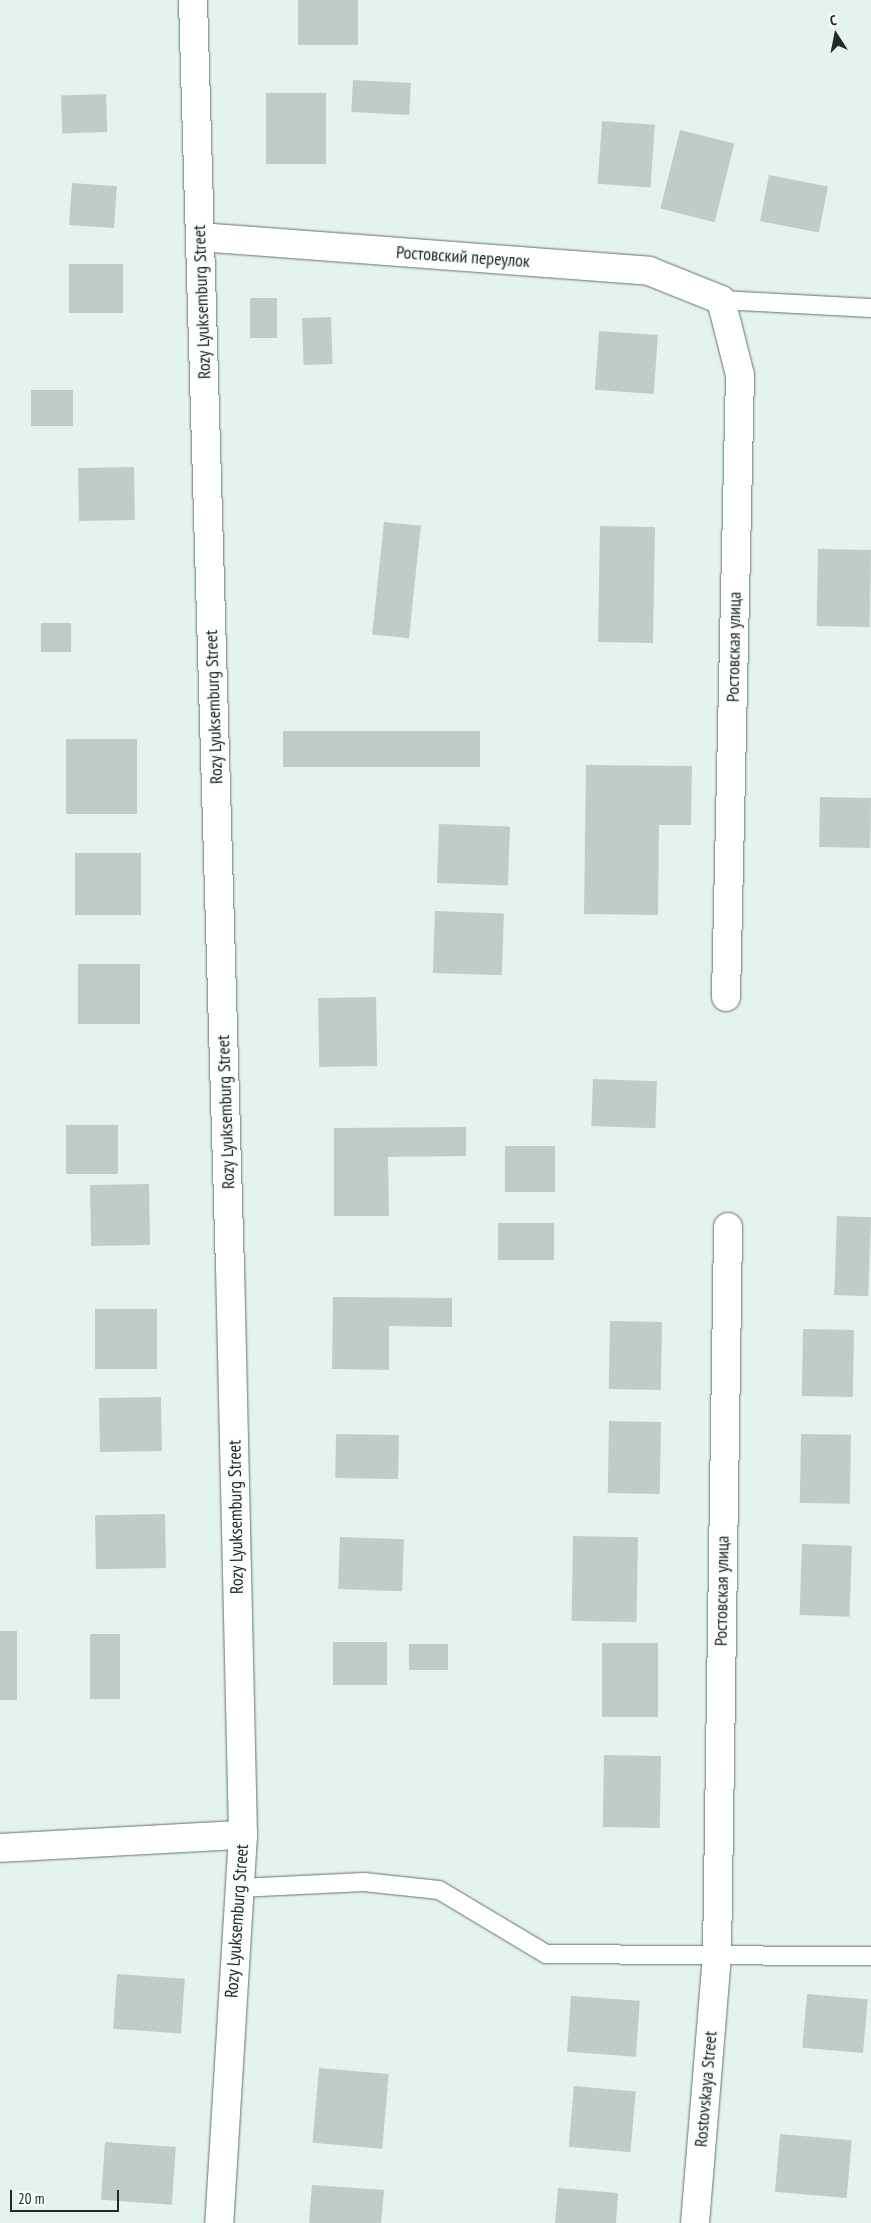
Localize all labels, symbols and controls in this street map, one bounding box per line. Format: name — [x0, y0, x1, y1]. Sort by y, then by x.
north arrow — [811, 10, 861, 60]
text: С — [828, 11, 838, 30]
street label: Rozy Lyuksemburg Street — [189, 224, 215, 380]
street label: Ростовский переулок — [395, 242, 531, 272]
street label: Ростовская улица — [722, 592, 746, 702]
street label: Rozy Lyuksemburg Street — [201, 629, 227, 785]
street label: Rozy Lyuksemburg Street — [213, 1034, 239, 1190]
street label: Rozy Lyuksemburg Street — [224, 1439, 248, 1595]
street label: Ростовская улица — [710, 1536, 734, 1646]
street label: Rozy Lyuksemburg Street — [221, 1843, 253, 1999]
street label: Rostovskaya Street — [690, 2030, 722, 2148]
scale bar — [12, 2180, 121, 2212]
text: 20 m — [18, 2189, 44, 2208]

